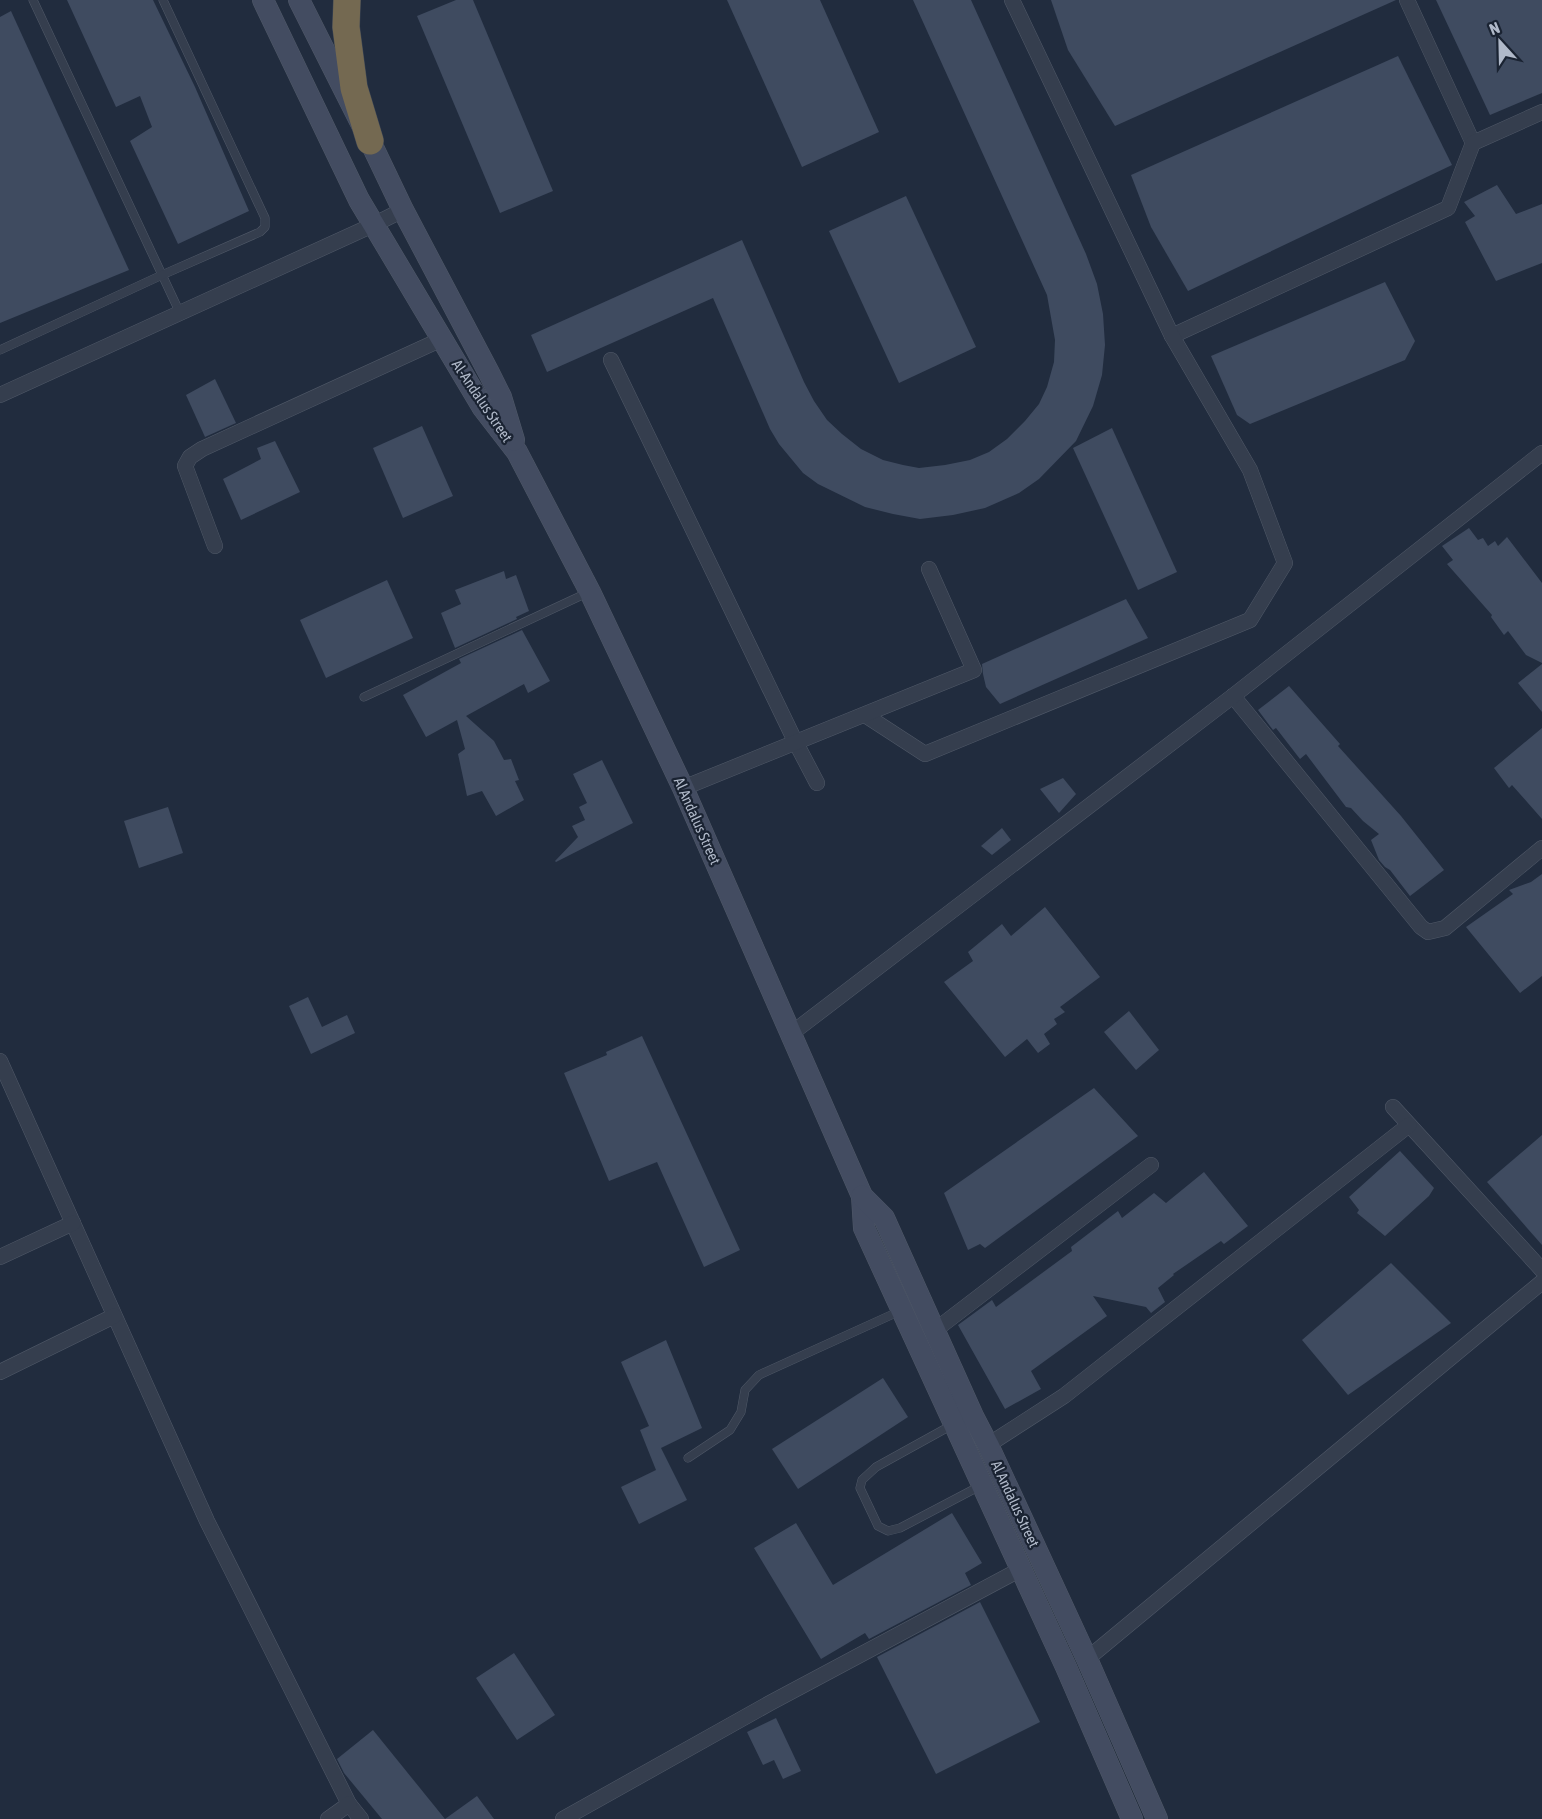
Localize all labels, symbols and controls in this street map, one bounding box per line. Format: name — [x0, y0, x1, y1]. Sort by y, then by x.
north arrow — [1470, 12, 1530, 72]
text: N — [1487, 18, 1502, 38]
street label: Al-Andalus Street — [449, 356, 516, 445]
street label: Al Andalus Street — [671, 775, 724, 867]
street label: Al Andalus Street — [988, 1458, 1043, 1550]

